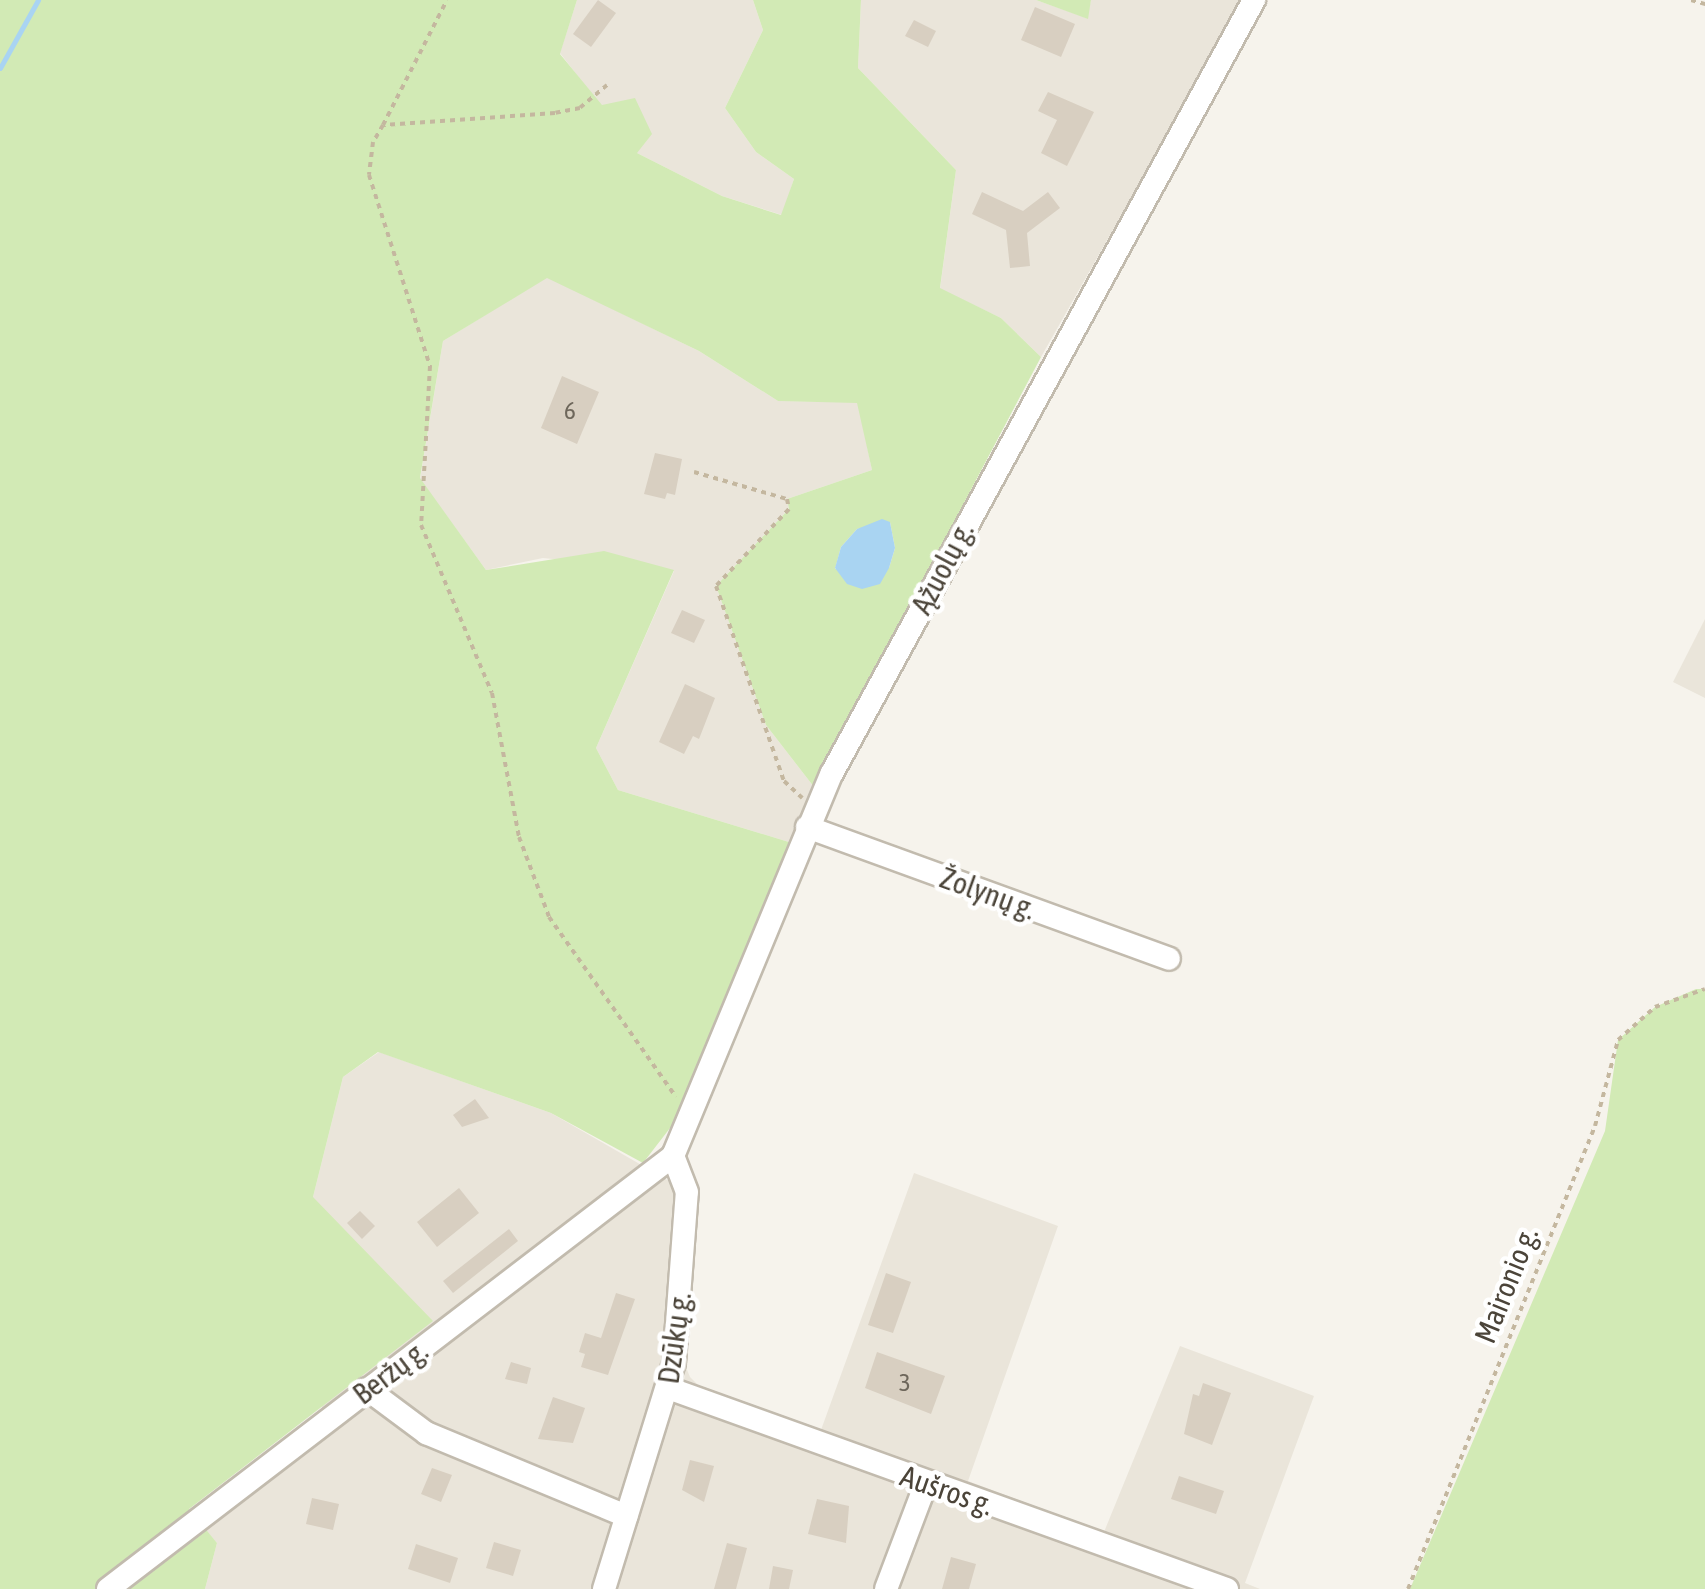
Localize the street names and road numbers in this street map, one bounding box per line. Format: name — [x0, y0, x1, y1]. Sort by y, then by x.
street label: Ąžuolų g. — [903, 516, 981, 620]
street label: Žolynų g. — [935, 859, 1041, 927]
street label: Maironio g. — [1466, 1222, 1546, 1348]
street label: Dzūkų g. — [650, 1290, 698, 1386]
street label: Beržų g. — [345, 1332, 435, 1412]
street label: Aušros g. — [896, 1457, 998, 1523]

